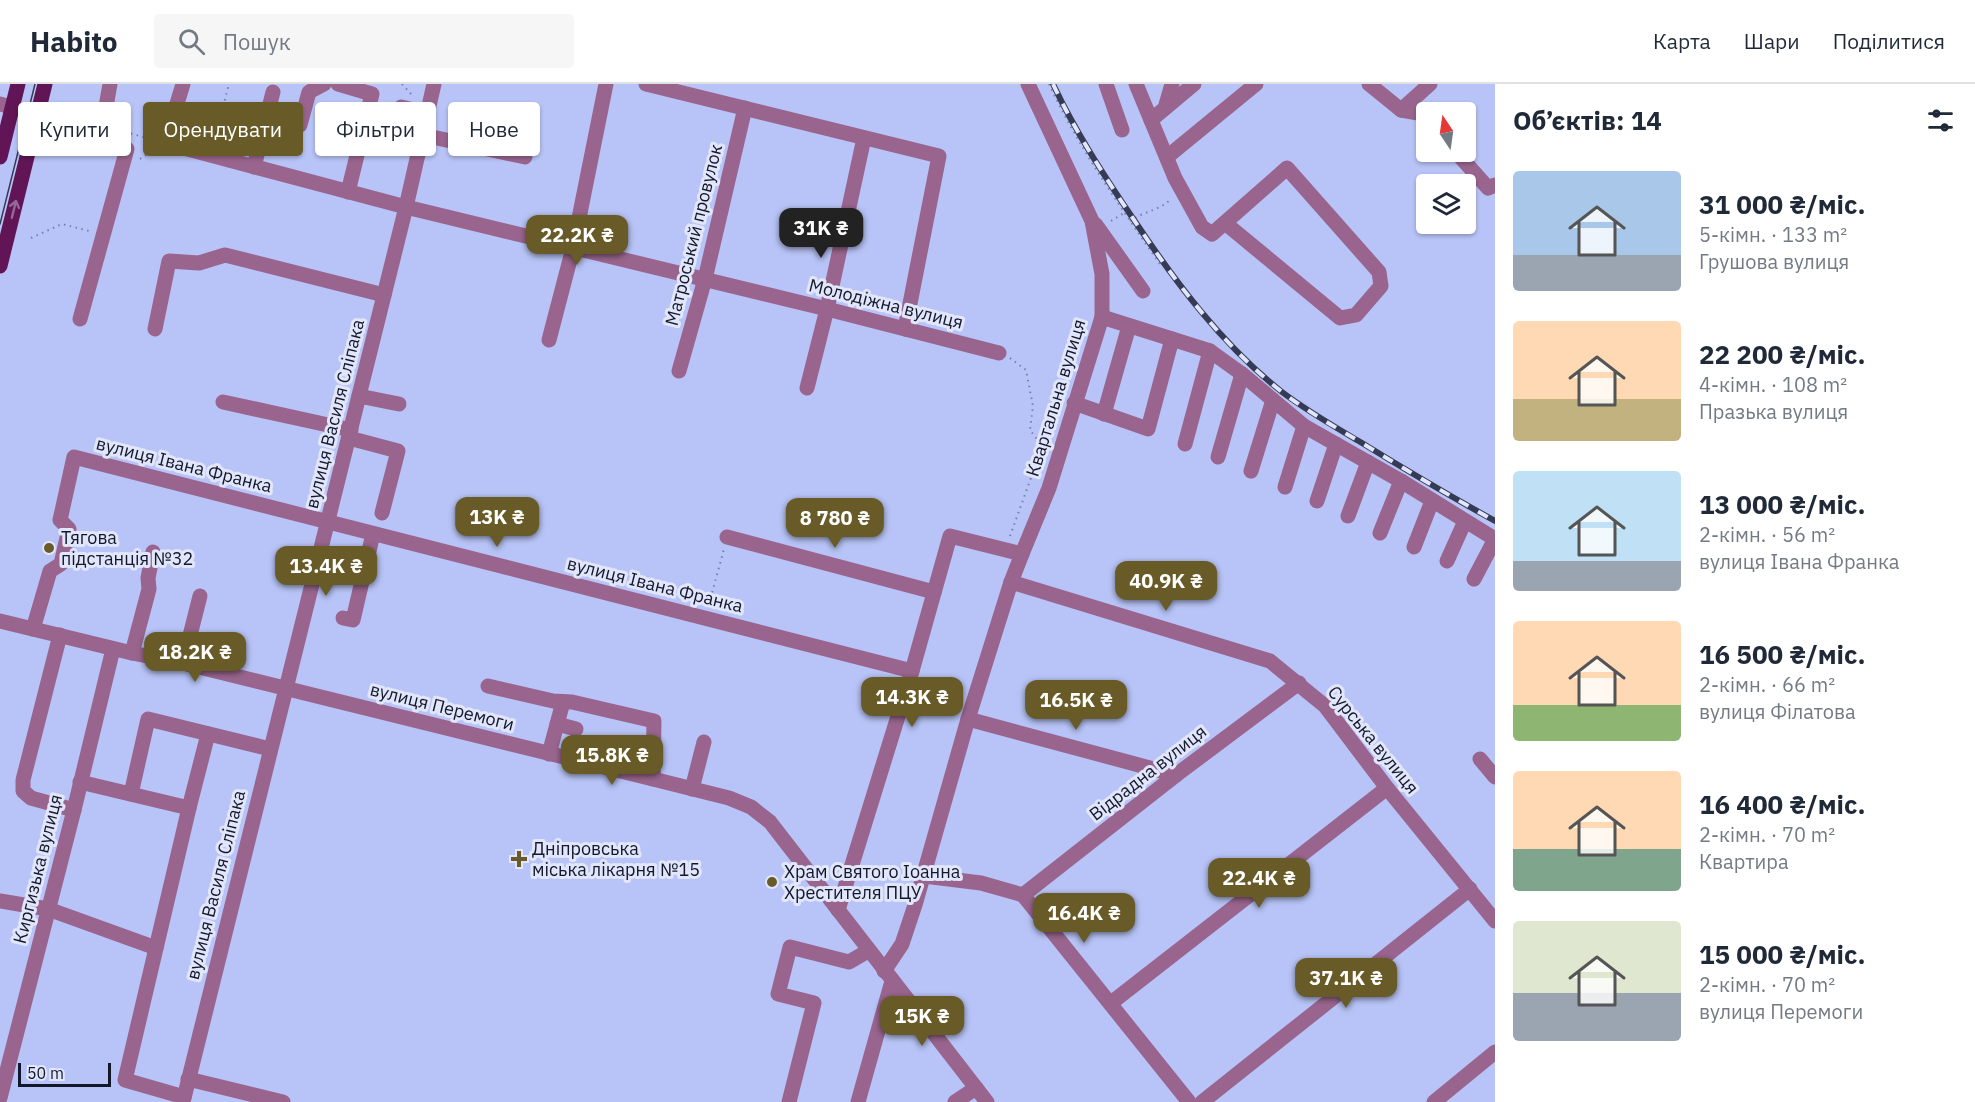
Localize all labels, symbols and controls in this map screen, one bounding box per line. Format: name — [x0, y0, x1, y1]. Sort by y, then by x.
search box — [154, 14, 574, 68]
text: Habito — [30, 23, 118, 60]
icon: search — [175, 25, 208, 58]
text: Пошук — [223, 27, 291, 56]
text: Карта — [1653, 27, 1711, 55]
text: Шари — [1744, 27, 1800, 55]
text: Поділитися — [1833, 27, 1945, 55]
chip: Купити — [18, 102, 131, 156]
chip: Орендувати — [143, 102, 303, 156]
chip: Фільтри — [315, 102, 436, 156]
chip: Нове — [448, 102, 540, 156]
north arrow — [1416, 102, 1476, 162]
map controls — [1416, 102, 1476, 234]
text: Об’єктів: 14 — [1513, 103, 1662, 137]
icon: filters — [1924, 104, 1957, 137]
street label: Матроський провулок — [660, 142, 727, 328]
button: layers — [1416, 174, 1476, 234]
text: 31 000 ₴/міс. — [1699, 187, 1866, 221]
icon: home — [1561, 195, 1633, 267]
one-way arrow — [9, 200, 21, 219]
pin: 31K ₴ — [779, 208, 863, 259]
text: 31K ₴ — [793, 214, 849, 241]
pin: 22.2K ₴ — [522, 215, 632, 266]
text: 22.2K ₴ — [540, 221, 614, 248]
text: 5-кімн. · 133 m² — [1699, 221, 1847, 248]
text: Грушова вулиця — [1699, 248, 1849, 275]
street label: Молодіжна вулиця — [807, 273, 966, 334]
street label: Квартальна вулиця — [1021, 316, 1090, 479]
street label: вулиця Василя Сліпака — [300, 317, 369, 511]
text: 22 200 ₴/міс. — [1699, 337, 1866, 371]
icon: home — [1561, 345, 1633, 417]
text: 4-кімн. · 108 m² — [1699, 371, 1847, 398]
text: Празька вулиця — [1699, 398, 1848, 425]
street label: вулиця Івана Франка — [94, 432, 275, 498]
text: 13 000 ₴/міс. — [1699, 487, 1866, 521]
icon: home — [1561, 495, 1633, 567]
pin: 13K ₴ — [455, 497, 539, 548]
pin: 8 780 ₴ — [780, 498, 890, 549]
text: 13K ₴ — [469, 503, 525, 530]
text: 8 780 ₴ — [800, 504, 870, 531]
text: 2-кімн. · 56 m² — [1699, 521, 1835, 548]
place label: Тягова пiдстанцiя №32 — [61, 526, 193, 570]
marker: Тягова пiдстанцiя №32 — [42, 541, 56, 555]
pin: 13.4K ₴ — [271, 546, 381, 597]
text: вулиця Івана Франка — [1699, 548, 1899, 575]
text: 13.4K ₴ — [289, 552, 363, 579]
street label: вулиця Івана Франка — [565, 552, 746, 618]
pin: 40.9K ₴ — [1111, 561, 1221, 612]
text: 40.9K ₴ — [1129, 567, 1203, 594]
pin: 18.2K ₴ — [140, 632, 250, 683]
text: 16 500 ₴/міс. — [1699, 637, 1866, 671]
text: 18.2K ₴ — [158, 638, 232, 665]
icon: home — [1561, 645, 1633, 717]
text: 2-кімн. · 66 m² — [1699, 671, 1835, 698]
street label: вулиця Перемоги — [368, 677, 517, 736]
pin: 14.3K ₴ — [857, 677, 967, 728]
pin: 16.5K ₴ — [1021, 680, 1131, 731]
street label: Сурська вулиця — [1323, 681, 1424, 798]
text: 14.3K ₴ — [875, 683, 949, 710]
text: 16.5K ₴ — [1039, 686, 1113, 713]
text: вулиця Філатова — [1699, 698, 1856, 725]
street label: Відрадна вулиця — [1084, 720, 1211, 826]
pin: 15.8K ₴ — [557, 735, 667, 786]
text: 15.8K ₴ — [575, 741, 649, 768]
text: 16 400 ₴/міс. — [1699, 787, 1866, 821]
street label: вулиця Василя Сліпака — [181, 788, 250, 982]
street label: Киргизька вулиця — [8, 792, 67, 946]
icon: home — [1561, 795, 1633, 867]
text: 2-кімн. · 70 m² — [1699, 821, 1835, 848]
place label: Дніпровська міська лікарня №15 — [532, 837, 700, 881]
text: Квартира — [1699, 848, 1789, 875]
marker: Дніпровська міська лікарня №15 — [510, 850, 528, 868]
pin: 22.4K ₴ — [1204, 858, 1314, 909]
place label: Храм Святого Іоанна Хрестителя ПЦУ — [784, 860, 961, 904]
text: 22.4K ₴ — [1222, 864, 1296, 891]
marker: Храм Святого Іоанна Хрестителя ПЦУ — [765, 875, 779, 889]
pin: 16.4K ₴ — [1029, 893, 1139, 944]
text: 16.4K ₴ — [1047, 899, 1121, 926]
text: 15 000 ₴/міс. — [1699, 937, 1866, 971]
icon: home — [1561, 945, 1633, 1017]
pin: 37.1K ₴ — [1291, 958, 1401, 1009]
text: 37.1K ₴ — [1309, 964, 1383, 991]
text: 2-кімн. · 70 m² — [1699, 971, 1835, 998]
pin: 15K ₴ — [880, 996, 964, 1047]
text: вулиця Перемоги — [1699, 998, 1863, 1025]
text: 15K ₴ — [894, 1002, 950, 1029]
scale bar — [18, 1060, 111, 1088]
text: 50 m — [27, 1063, 64, 1083]

